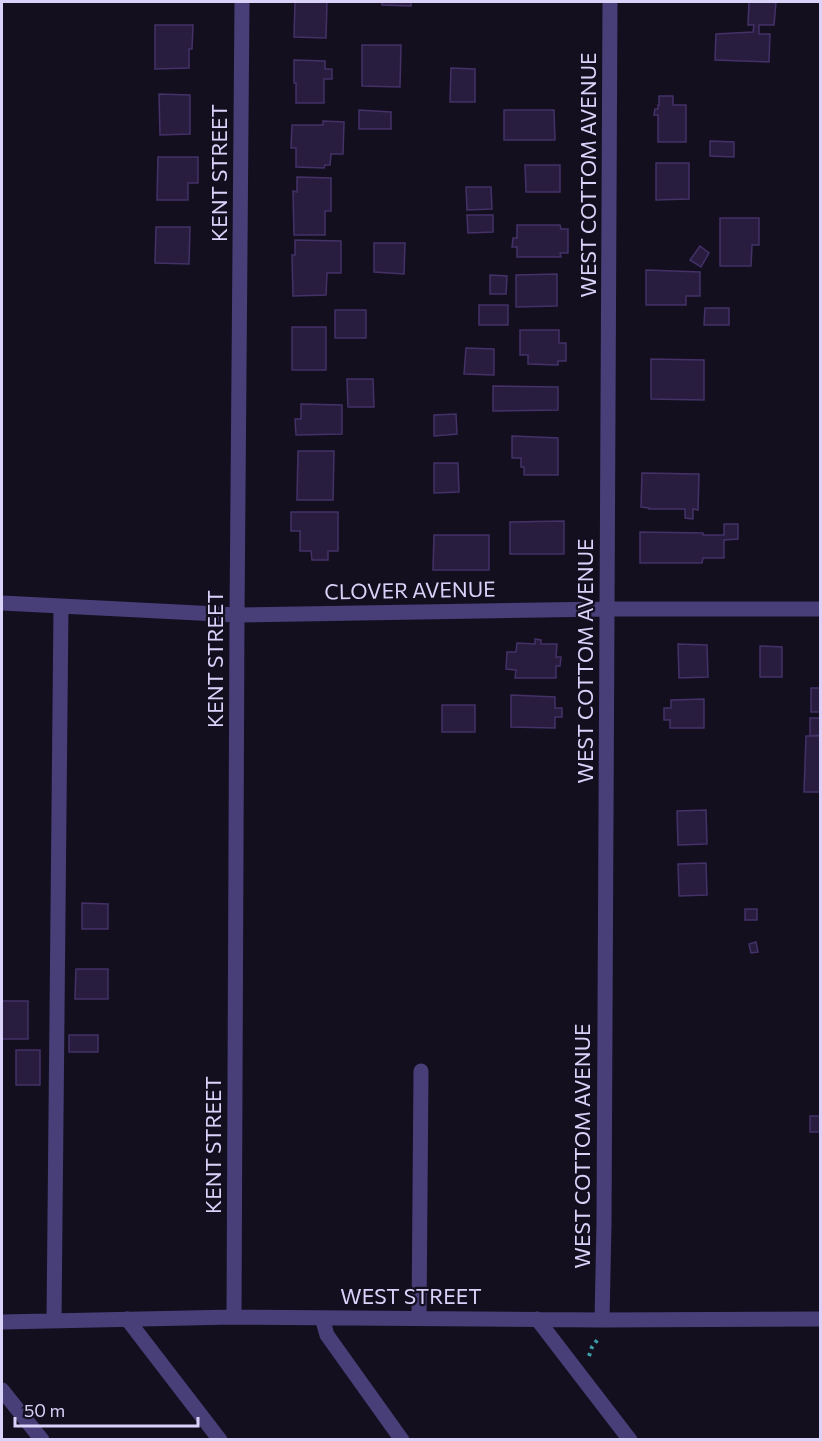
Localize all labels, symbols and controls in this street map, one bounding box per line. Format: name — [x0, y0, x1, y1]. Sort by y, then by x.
street label: WEST COTTOM AVENUE — [575, 53, 600, 297]
street label: KENT STREET — [206, 104, 231, 242]
street label: WEST COTTOM AVENUE — [572, 539, 597, 783]
street label: CLOVER AVENUE — [324, 576, 496, 603]
street label: KENT STREET — [202, 590, 227, 728]
street label: WEST COTTOM AVENUE — [569, 1024, 594, 1268]
street label: KENT STREET — [200, 1076, 225, 1214]
street label: WEST STREET — [340, 1283, 482, 1308]
scale bar — [15, 1390, 198, 1428]
text: 50 m — [24, 1399, 65, 1421]

